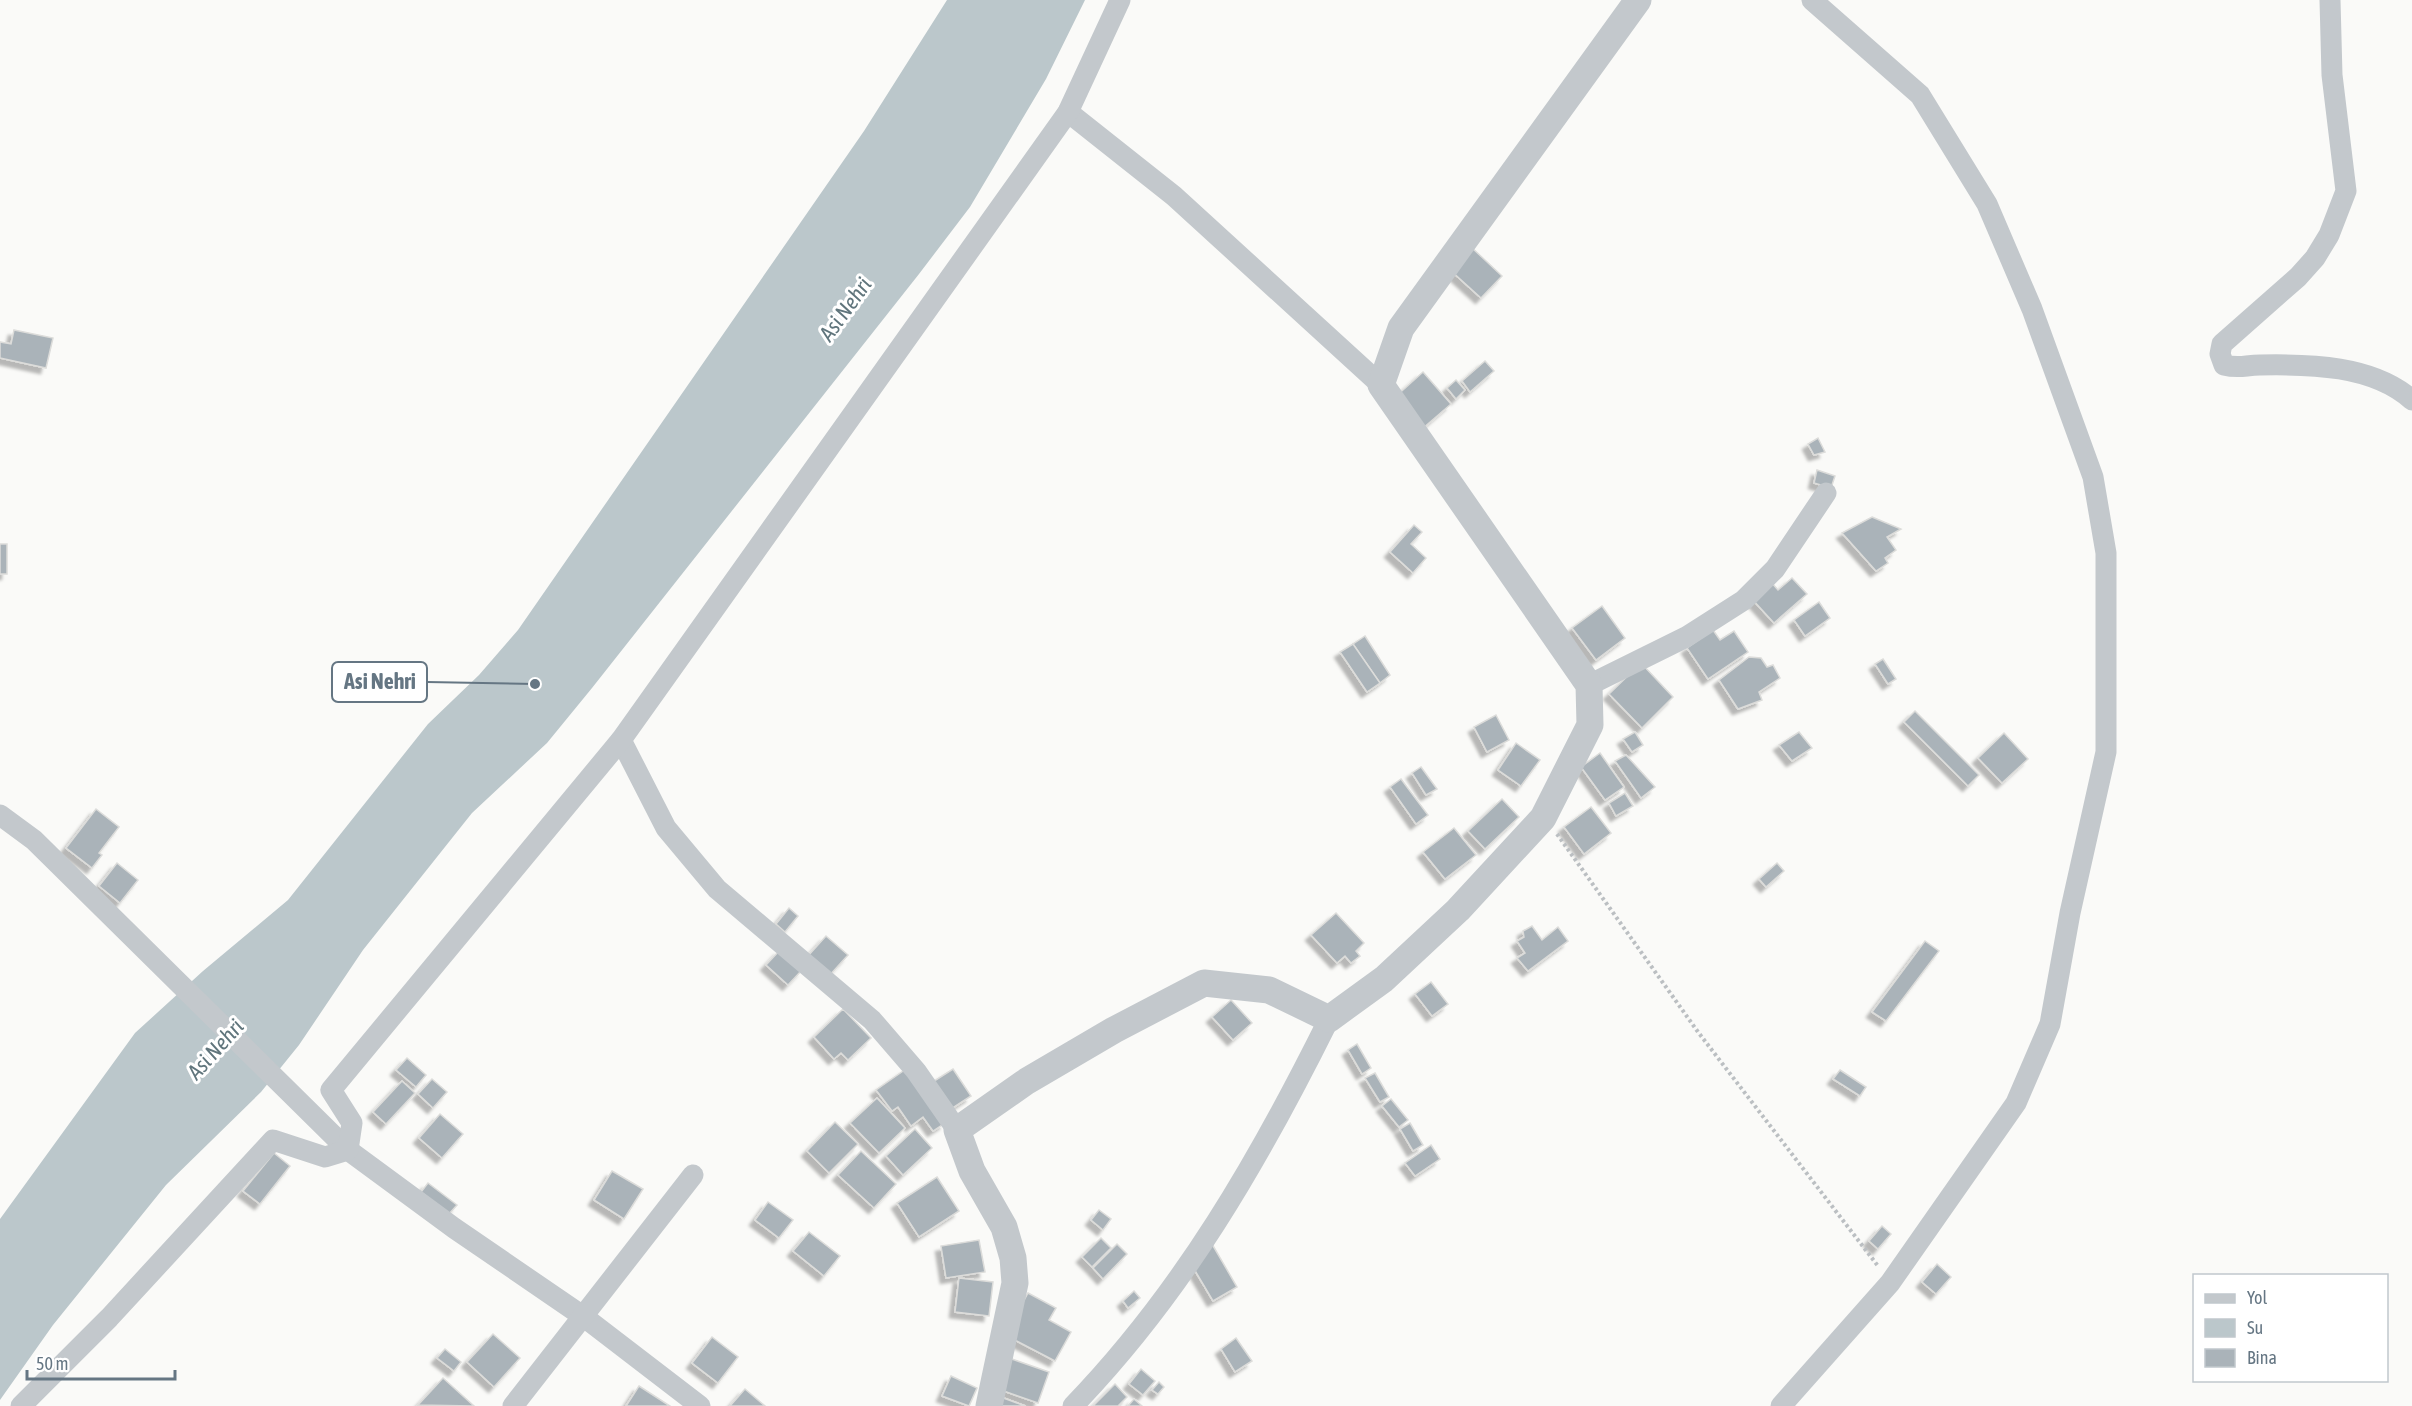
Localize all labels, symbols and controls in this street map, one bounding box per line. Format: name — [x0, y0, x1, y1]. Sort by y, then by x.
water label: Asi Nehri — [813, 272, 877, 346]
callout: Asi Nehri — [332, 662, 427, 702]
text: Asi Nehri — [343, 668, 416, 694]
water label: Asi Nehri — [181, 1014, 249, 1085]
legend — [2193, 1274, 2388, 1382]
text: Yol — [2247, 1287, 2267, 1308]
text: Su — [2247, 1317, 2263, 1338]
scale bar — [27, 1343, 176, 1381]
text: Bina — [2247, 1347, 2277, 1368]
text: 50 m — [36, 1353, 68, 1374]

